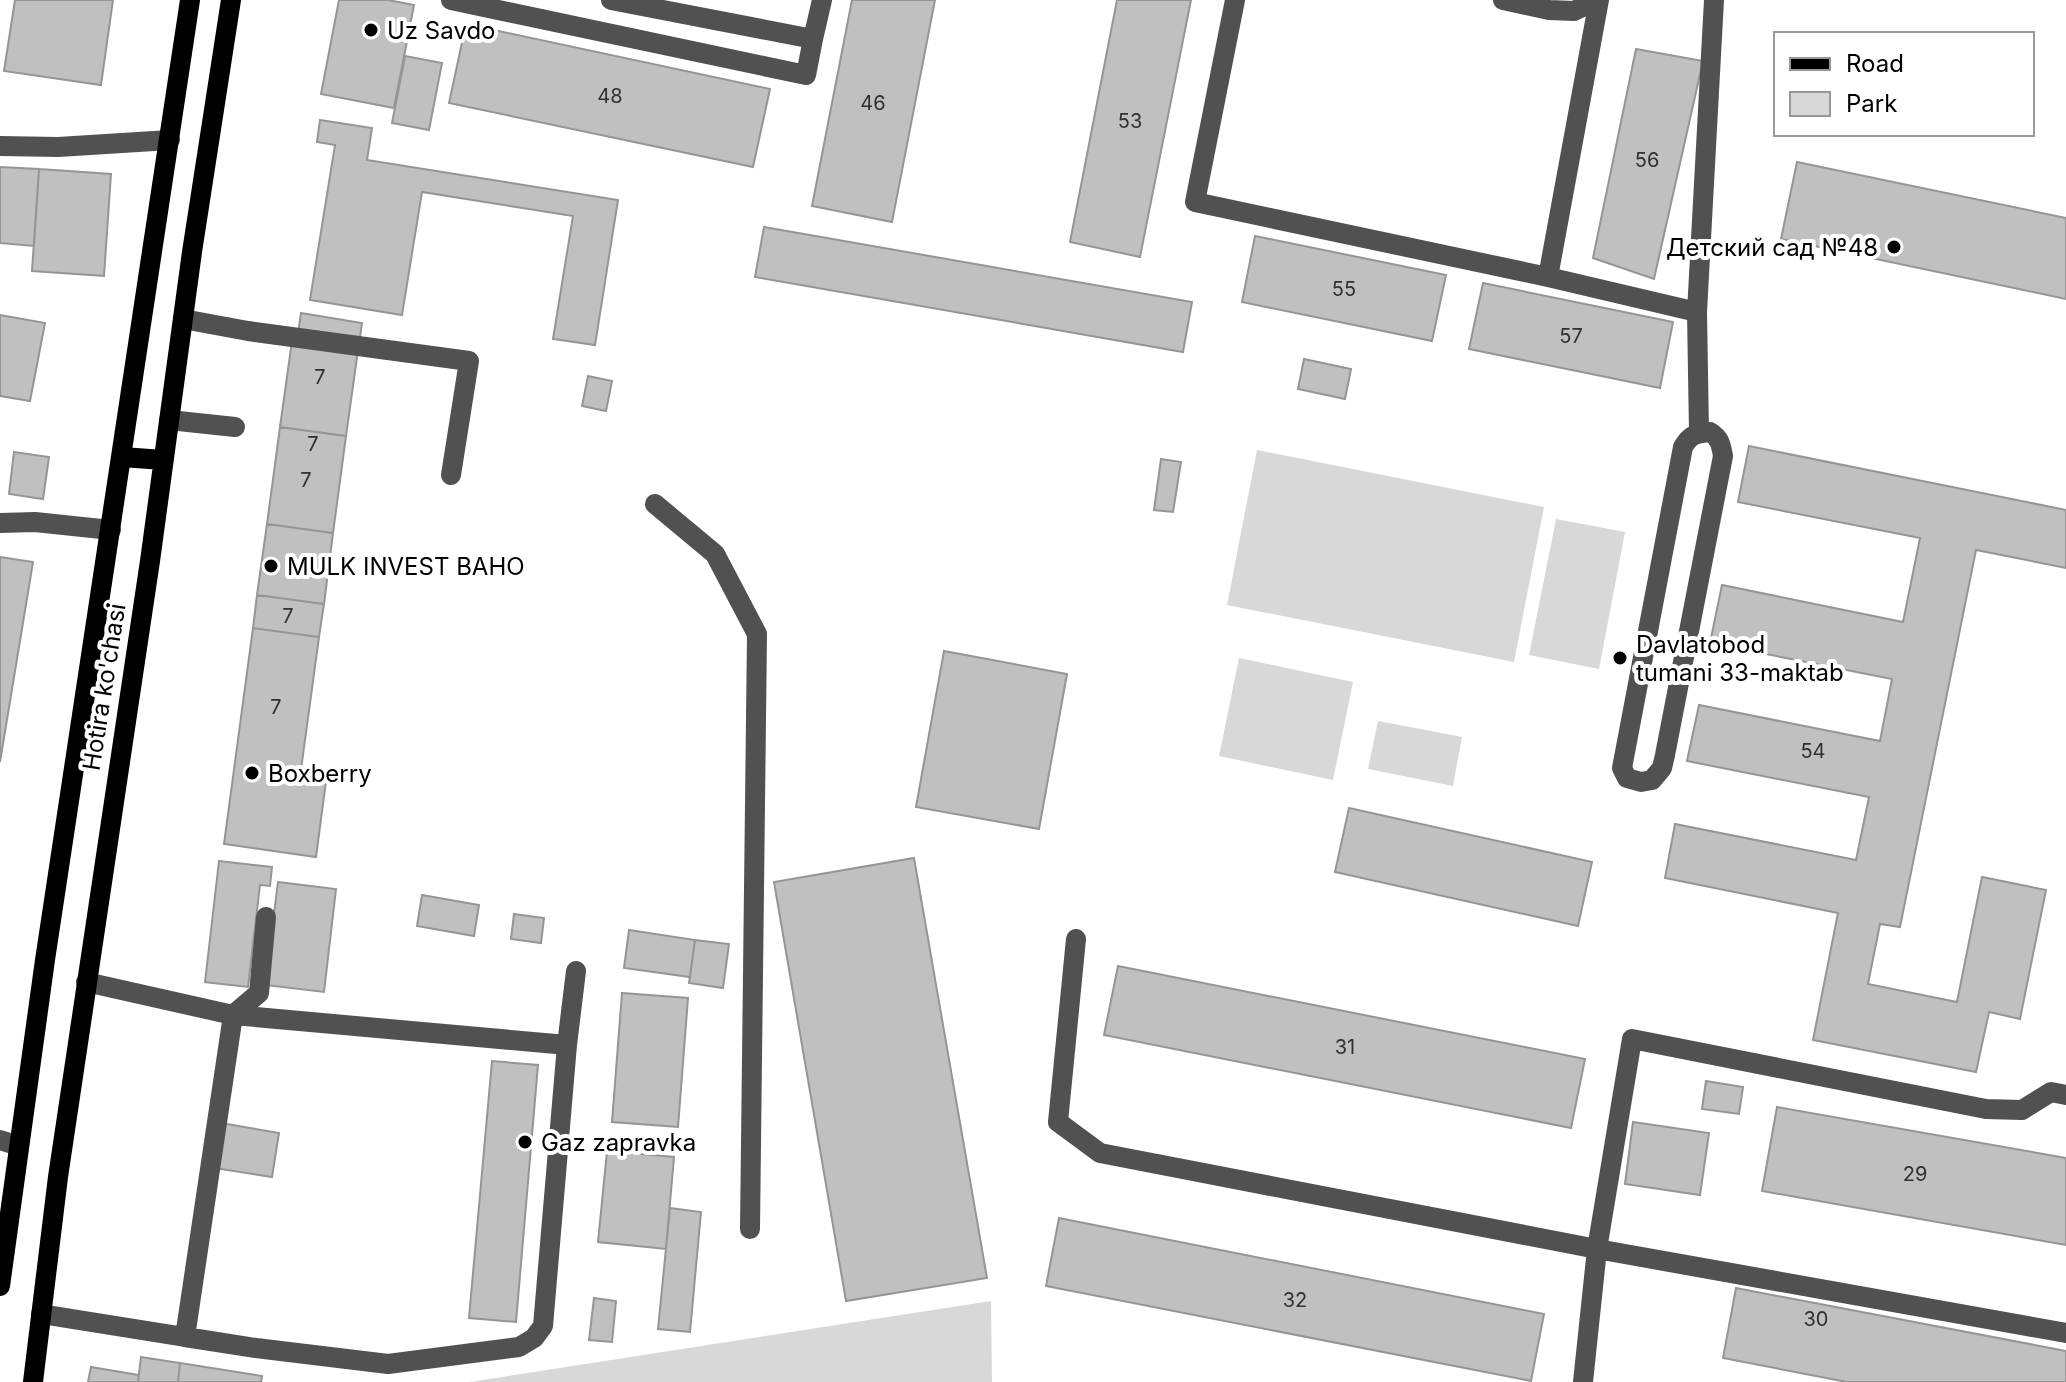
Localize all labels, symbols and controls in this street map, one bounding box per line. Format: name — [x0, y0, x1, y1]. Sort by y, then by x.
place label: Uz Savdo — [387, 16, 496, 45]
marker: Uz Savdo — [362, 21, 380, 39]
legend — [1774, 32, 2034, 136]
text: Road — [1846, 49, 1904, 78]
house number: 48 — [597, 84, 623, 108]
text: Park — [1846, 89, 1897, 118]
house number: 46 — [860, 91, 886, 115]
house number: 53 — [1118, 109, 1142, 133]
house number: 56 — [1635, 148, 1659, 172]
place label: Детский сад №48 — [1666, 233, 1878, 262]
marker: Детский сад №48 — [1885, 238, 1903, 256]
house number: 55 — [1332, 277, 1356, 301]
house number: 57 — [1559, 324, 1583, 348]
house number: 7 — [314, 365, 326, 389]
house number: 7 — [307, 432, 319, 456]
house number: 7 — [300, 468, 312, 492]
place label: MULK INVEST BAHO — [287, 552, 525, 581]
marker: MULK INVEST BAHO — [262, 557, 280, 575]
street label: Hotira ko'chasi — [76, 602, 132, 772]
house number: 7 — [282, 604, 294, 628]
place label: Davlatobod tumani 33-maktab — [1636, 630, 1844, 687]
marker: Davlatobod tumani 33-maktab — [1611, 649, 1629, 667]
house number: 7 — [270, 695, 282, 719]
house number: 54 — [1800, 739, 1826, 763]
place label: Boxberry — [268, 759, 372, 788]
marker: Boxberry — [243, 764, 261, 782]
house number: 31 — [1335, 1035, 1355, 1059]
place label: Gaz zapravka — [541, 1128, 696, 1157]
marker: Gaz zapravka — [516, 1133, 534, 1151]
house number: 29 — [1903, 1162, 1927, 1186]
house number: 32 — [1283, 1288, 1307, 1312]
house number: 30 — [1804, 1307, 1828, 1331]

